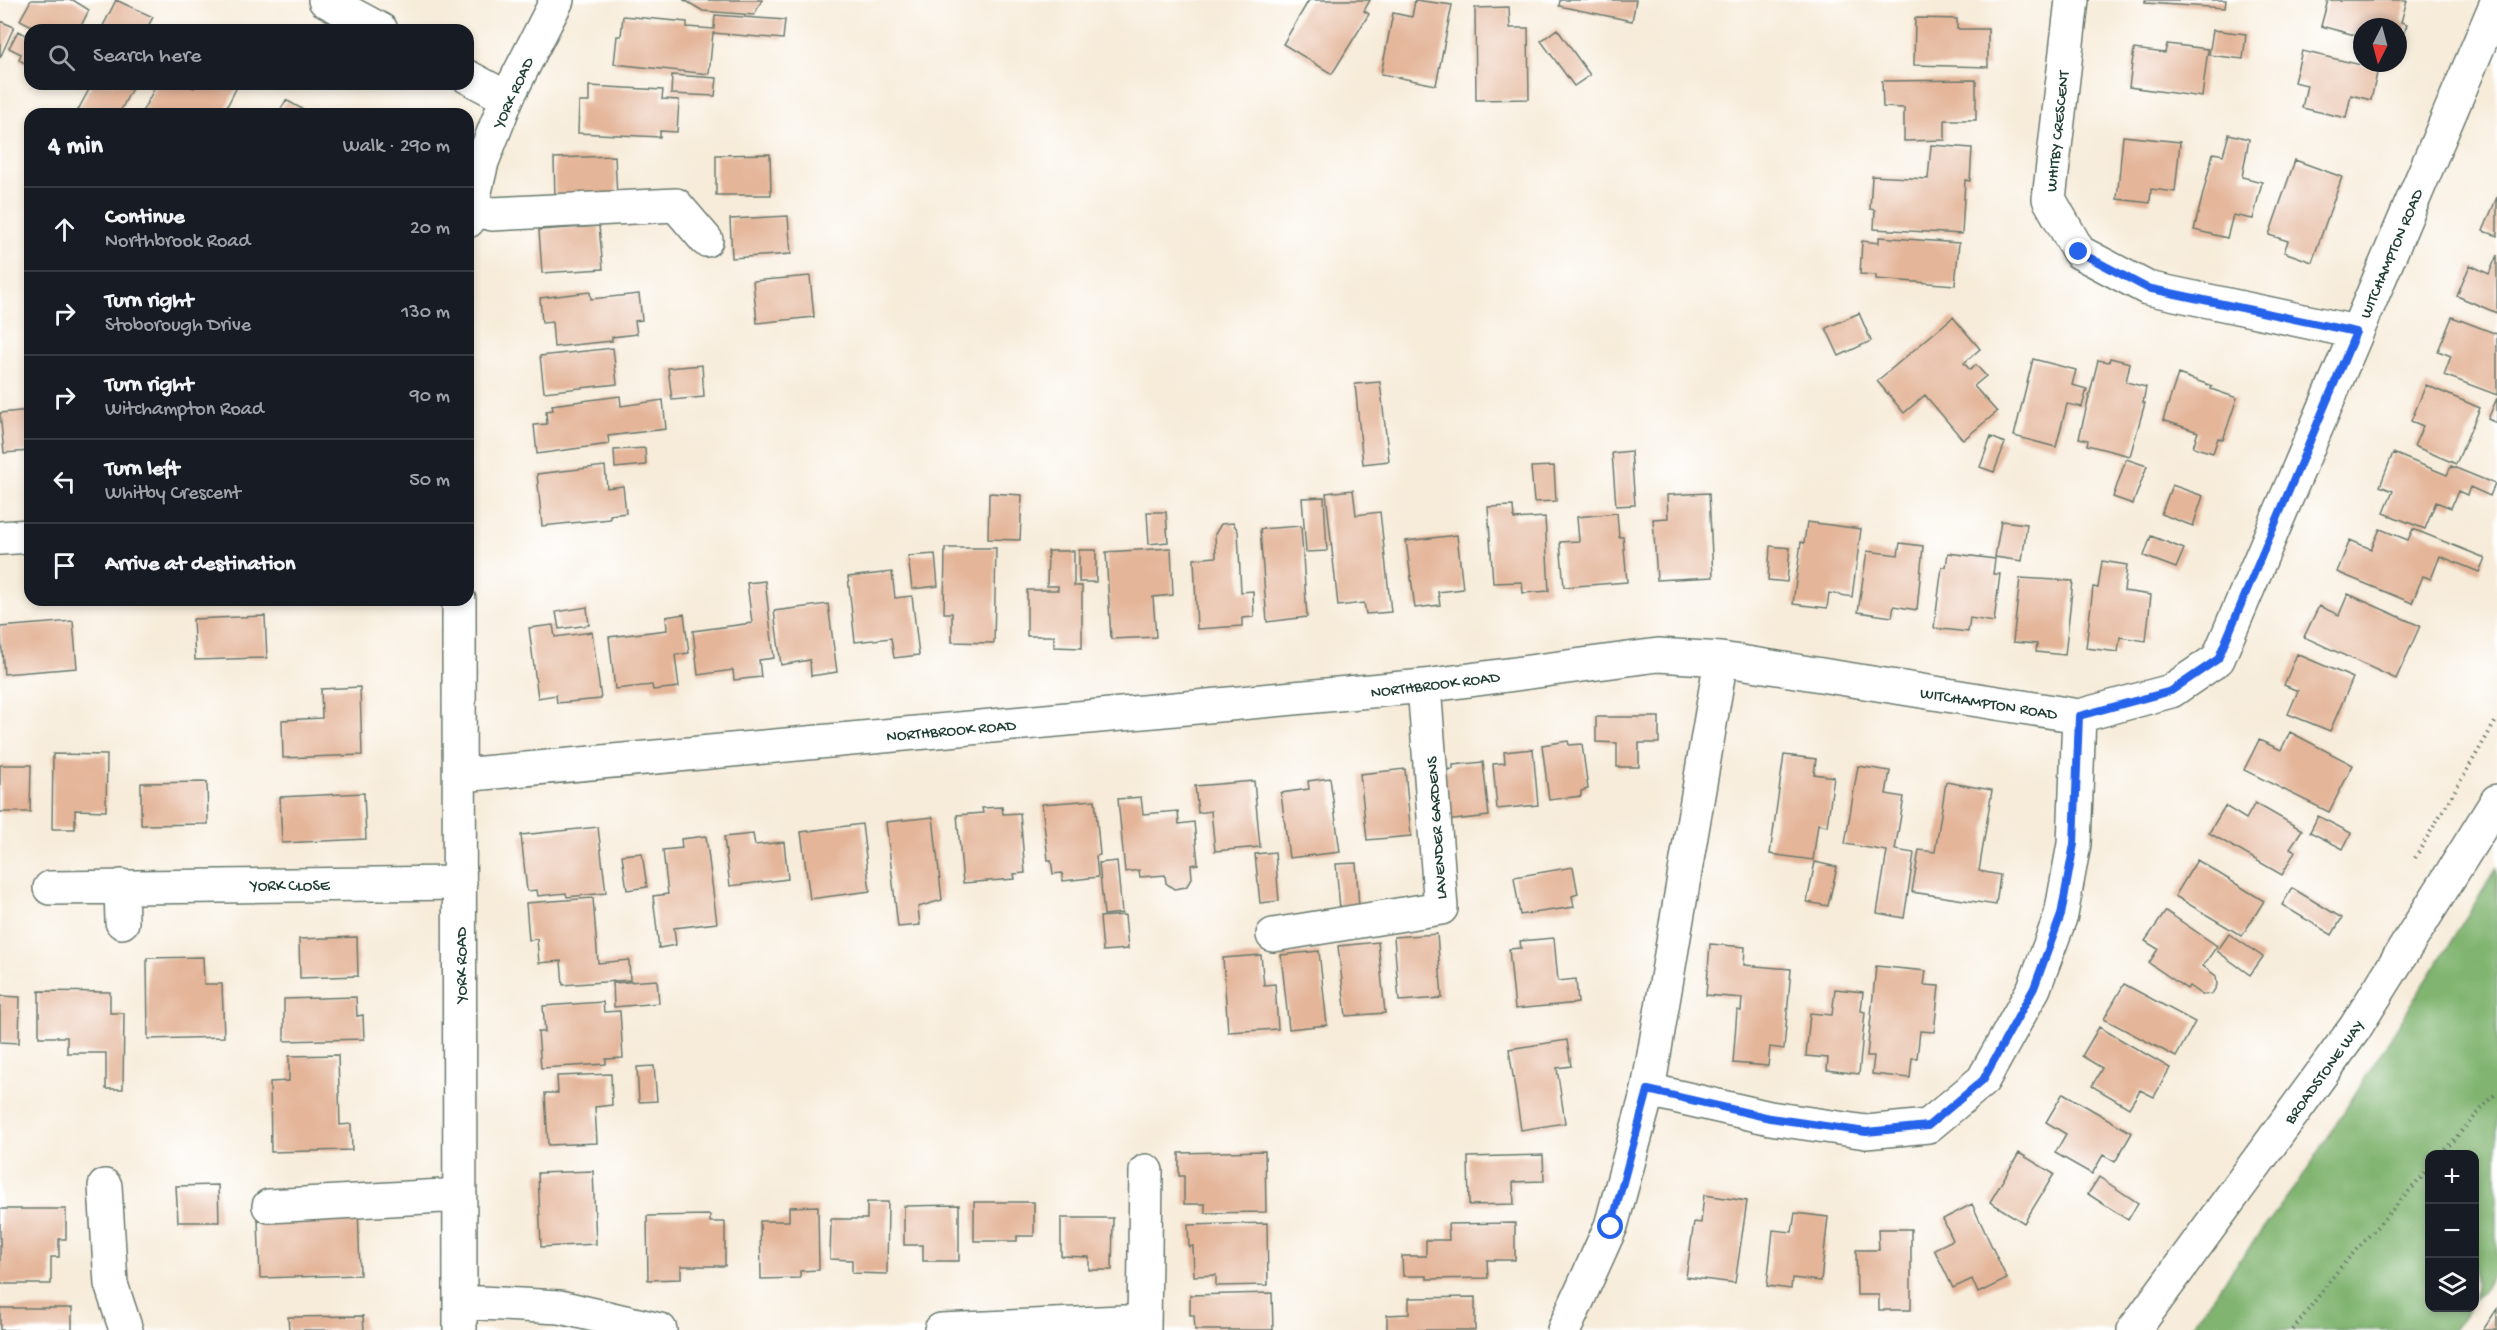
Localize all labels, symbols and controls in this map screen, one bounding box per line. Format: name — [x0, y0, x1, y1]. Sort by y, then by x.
north arrow — [2353, 18, 2407, 72]
search box — [24, 24, 474, 90]
icon: search — [45, 41, 78, 74]
text: Search here — [93, 44, 201, 70]
street label: YORK ROAD — [490, 55, 540, 134]
street label: WHITBY CRESCENT — [2044, 69, 2075, 193]
text: 4 min — [48, 132, 103, 163]
text: Walk · 290 m — [343, 136, 450, 159]
street label: WITCHAMPTON ROAD — [2357, 186, 2429, 322]
text: Continue — [105, 205, 185, 231]
icon: ahead — [48, 213, 81, 246]
text: 20 m — [410, 218, 450, 241]
text: Northbrook Road — [105, 231, 250, 254]
route end — [2065, 238, 2091, 264]
text: Turn right — [105, 289, 193, 315]
icon: right — [48, 297, 81, 330]
text: 130 m — [401, 302, 450, 325]
text: Stoborough Drive — [105, 315, 251, 338]
text: Turn right — [105, 373, 193, 399]
icon: right — [48, 381, 81, 414]
text: 90 m — [410, 386, 450, 409]
text: Witchampton Road — [105, 399, 264, 422]
text: Turn left — [105, 457, 179, 483]
icon: left — [48, 465, 81, 498]
text: 50 m — [409, 470, 450, 493]
text: Whitby Crescent — [105, 483, 241, 506]
icon: arrive — [48, 549, 81, 582]
text: Arrive at destination — [105, 552, 295, 578]
street label: NORTHBROOK ROAD — [1370, 669, 1502, 704]
street label: WITCHAMPTON ROAD — [1918, 685, 2059, 726]
street label: NORTHBROOK ROAD — [886, 717, 1017, 748]
street label: LAVENDER GARDENS — [1424, 755, 1453, 900]
street label: YORK CLOSE — [248, 878, 331, 897]
street label: YORK ROAD — [454, 926, 473, 1005]
street label: BROADSTONE WAY — [2281, 1017, 2370, 1130]
map controls — [2425, 1150, 2479, 1312]
button: + — [2425, 1150, 2479, 1204]
button: − — [2425, 1204, 2479, 1258]
route start — [1597, 1213, 1623, 1239]
button: layers — [2425, 1258, 2479, 1312]

